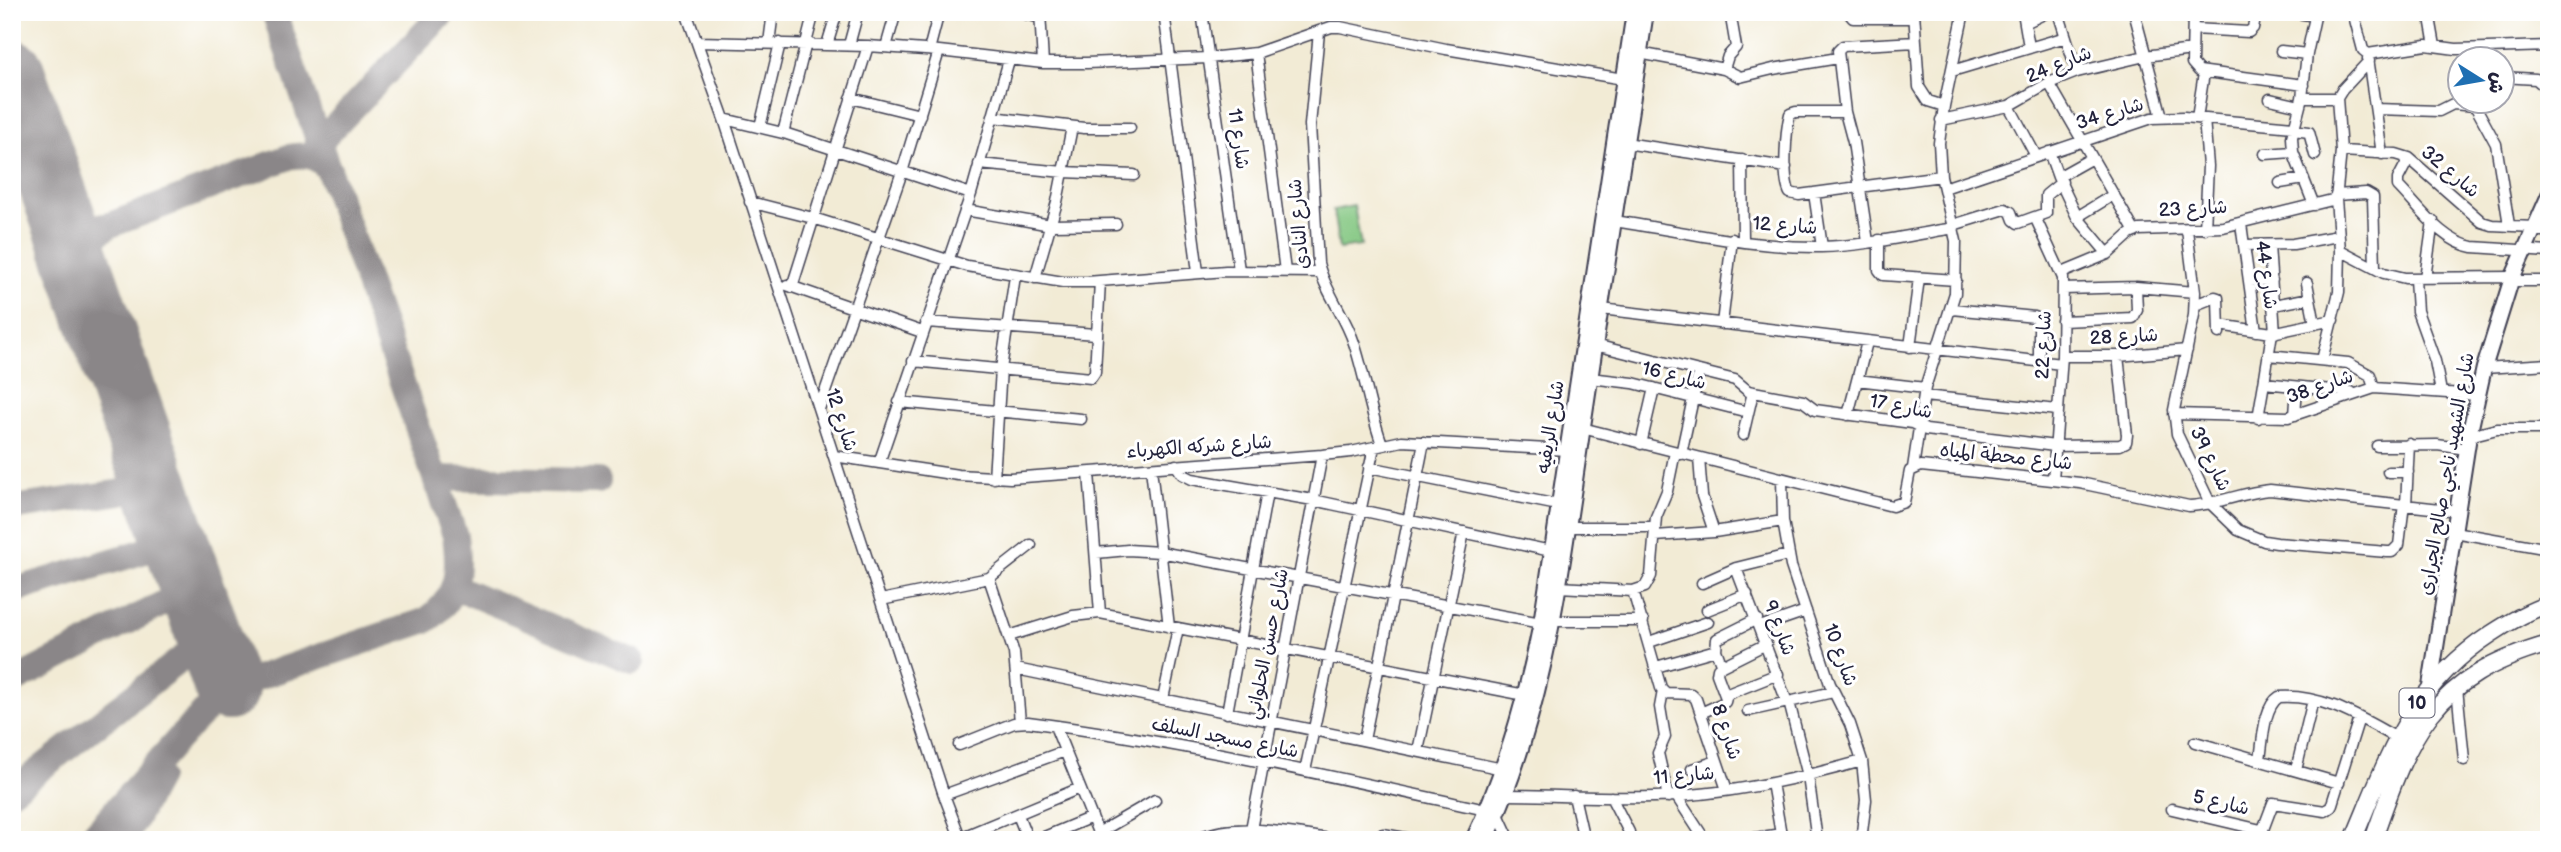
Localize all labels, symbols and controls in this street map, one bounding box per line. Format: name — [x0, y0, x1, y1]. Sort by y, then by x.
street label: شارع 24 — [2023, 41, 2096, 89]
north arrow — [2446, 46, 2516, 116]
text: ش — [2483, 71, 2509, 96]
street label: شارع 34 — [2073, 93, 2147, 136]
street label: شارع 11 — [1221, 107, 1254, 171]
street label: شارع 32 — [2415, 141, 2484, 204]
street label: شارع النادى — [1284, 178, 1315, 270]
street label: شارع 23 — [2158, 196, 2228, 223]
street label: شارع 12 — [1752, 212, 1818, 241]
street label: شارع 44 — [2249, 239, 2282, 311]
street label: شارع 22 — [2031, 310, 2058, 380]
street label: شارع 28 — [2089, 324, 2159, 351]
street label: شارع الشهيد ناجي صالح الجرارى — [2414, 351, 2484, 598]
street label: شارع 16 — [1639, 357, 1708, 396]
street label: شارع 38 — [2284, 365, 2357, 410]
street label: شارع الريفيه — [1532, 379, 1571, 475]
street label: شارع 12 — [819, 386, 862, 455]
street label: شارع 17 — [1868, 390, 1934, 425]
street label: شارع 39 — [2184, 423, 2235, 495]
street label: شارع شركه الكهرباء — [1126, 430, 1273, 465]
street label: شارع محطة المياه — [1939, 439, 2073, 476]
street label: شارع حسن الحلواني — [1242, 567, 1298, 722]
street label: شارع 9 — [1757, 597, 1800, 659]
street label: شارع 10 — [1817, 621, 1862, 690]
road number: 10 — [2400, 688, 2434, 718]
street label: شارع 8 — [1705, 701, 1746, 763]
street label: شارع مسجد السلف — [1149, 712, 1300, 764]
street label: شارع 11 — [1653, 762, 1715, 791]
street label: شارع 5 — [2190, 785, 2251, 822]

